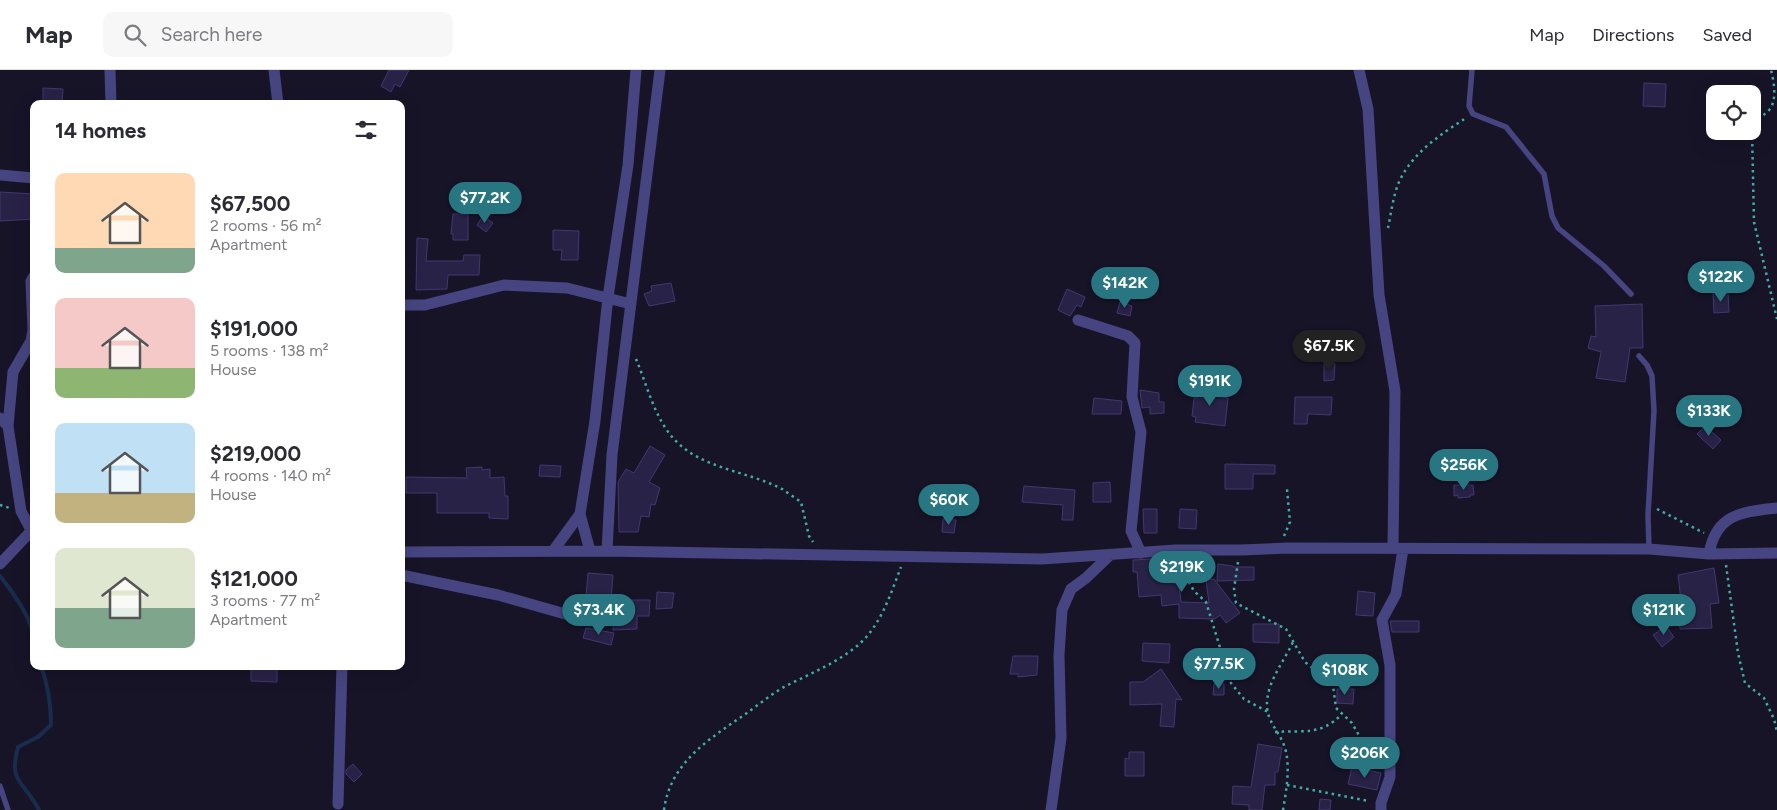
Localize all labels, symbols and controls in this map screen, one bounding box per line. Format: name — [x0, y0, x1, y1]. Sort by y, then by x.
search box — [103, 12, 453, 57]
text: Map — [25, 20, 73, 49]
icon: search — [121, 21, 149, 49]
text: Search here — [161, 23, 262, 46]
text: Map — [1529, 24, 1564, 46]
text: Directions — [1592, 24, 1674, 46]
text: Saved — [1702, 24, 1752, 46]
map controls — [1706, 85, 1761, 140]
button: locate — [1706, 85, 1761, 140]
icon: filters — [352, 116, 380, 144]
text: 14 homes — [55, 118, 146, 143]
pin: $77.2K — [444, 182, 526, 224]
text: $77.2K — [460, 188, 510, 207]
text: $67,500 — [210, 191, 290, 216]
icon: home — [95, 193, 155, 253]
text: 2 rooms · 56 m² — [210, 216, 322, 235]
text: Apartment — [210, 235, 287, 254]
pin: $122K — [1686, 260, 1756, 303]
pin: $142K — [1090, 266, 1160, 309]
text: $122K — [1699, 267, 1743, 286]
text: $142K — [1102, 273, 1148, 292]
text: $191,000 — [210, 316, 298, 341]
icon: home — [95, 318, 155, 378]
pin: $67.5K — [1288, 330, 1370, 372]
text: $67.5K — [1304, 336, 1354, 355]
text: 5 rooms · 138 m² — [210, 341, 329, 360]
text: House — [210, 360, 256, 379]
pin: $191K — [1175, 364, 1245, 407]
text: $191K — [1189, 371, 1231, 390]
pin: $133K — [1674, 394, 1744, 437]
text: $133K — [1687, 401, 1731, 420]
text: $219,000 — [210, 441, 301, 466]
icon: home — [95, 443, 155, 503]
pin: $256K — [1429, 448, 1499, 491]
text: $256K — [1440, 455, 1488, 474]
text: 4 rooms · 140 m² — [210, 466, 331, 485]
pin: $60K — [919, 484, 979, 526]
text: House — [210, 485, 256, 504]
text: $60K — [929, 490, 969, 509]
pin: $219K — [1147, 550, 1217, 593]
text: $219K — [1160, 557, 1204, 576]
text: $121,000 — [210, 566, 298, 591]
icon: home — [95, 568, 155, 628]
text: 3 rooms · 77 m² — [210, 591, 320, 610]
pin: $73.4K — [558, 594, 640, 636]
pin: $121K — [1629, 594, 1699, 636]
text: $73.4K — [573, 600, 625, 619]
text: $121K — [1643, 600, 1685, 619]
text: Apartment — [210, 610, 287, 629]
pin: $77.5K — [1178, 648, 1260, 690]
text: $77.5K — [1194, 654, 1244, 673]
pin: $108K — [1310, 654, 1380, 696]
text: $108K — [1322, 660, 1368, 679]
pin: $206K — [1330, 736, 1400, 779]
text: $206K — [1341, 743, 1389, 762]

